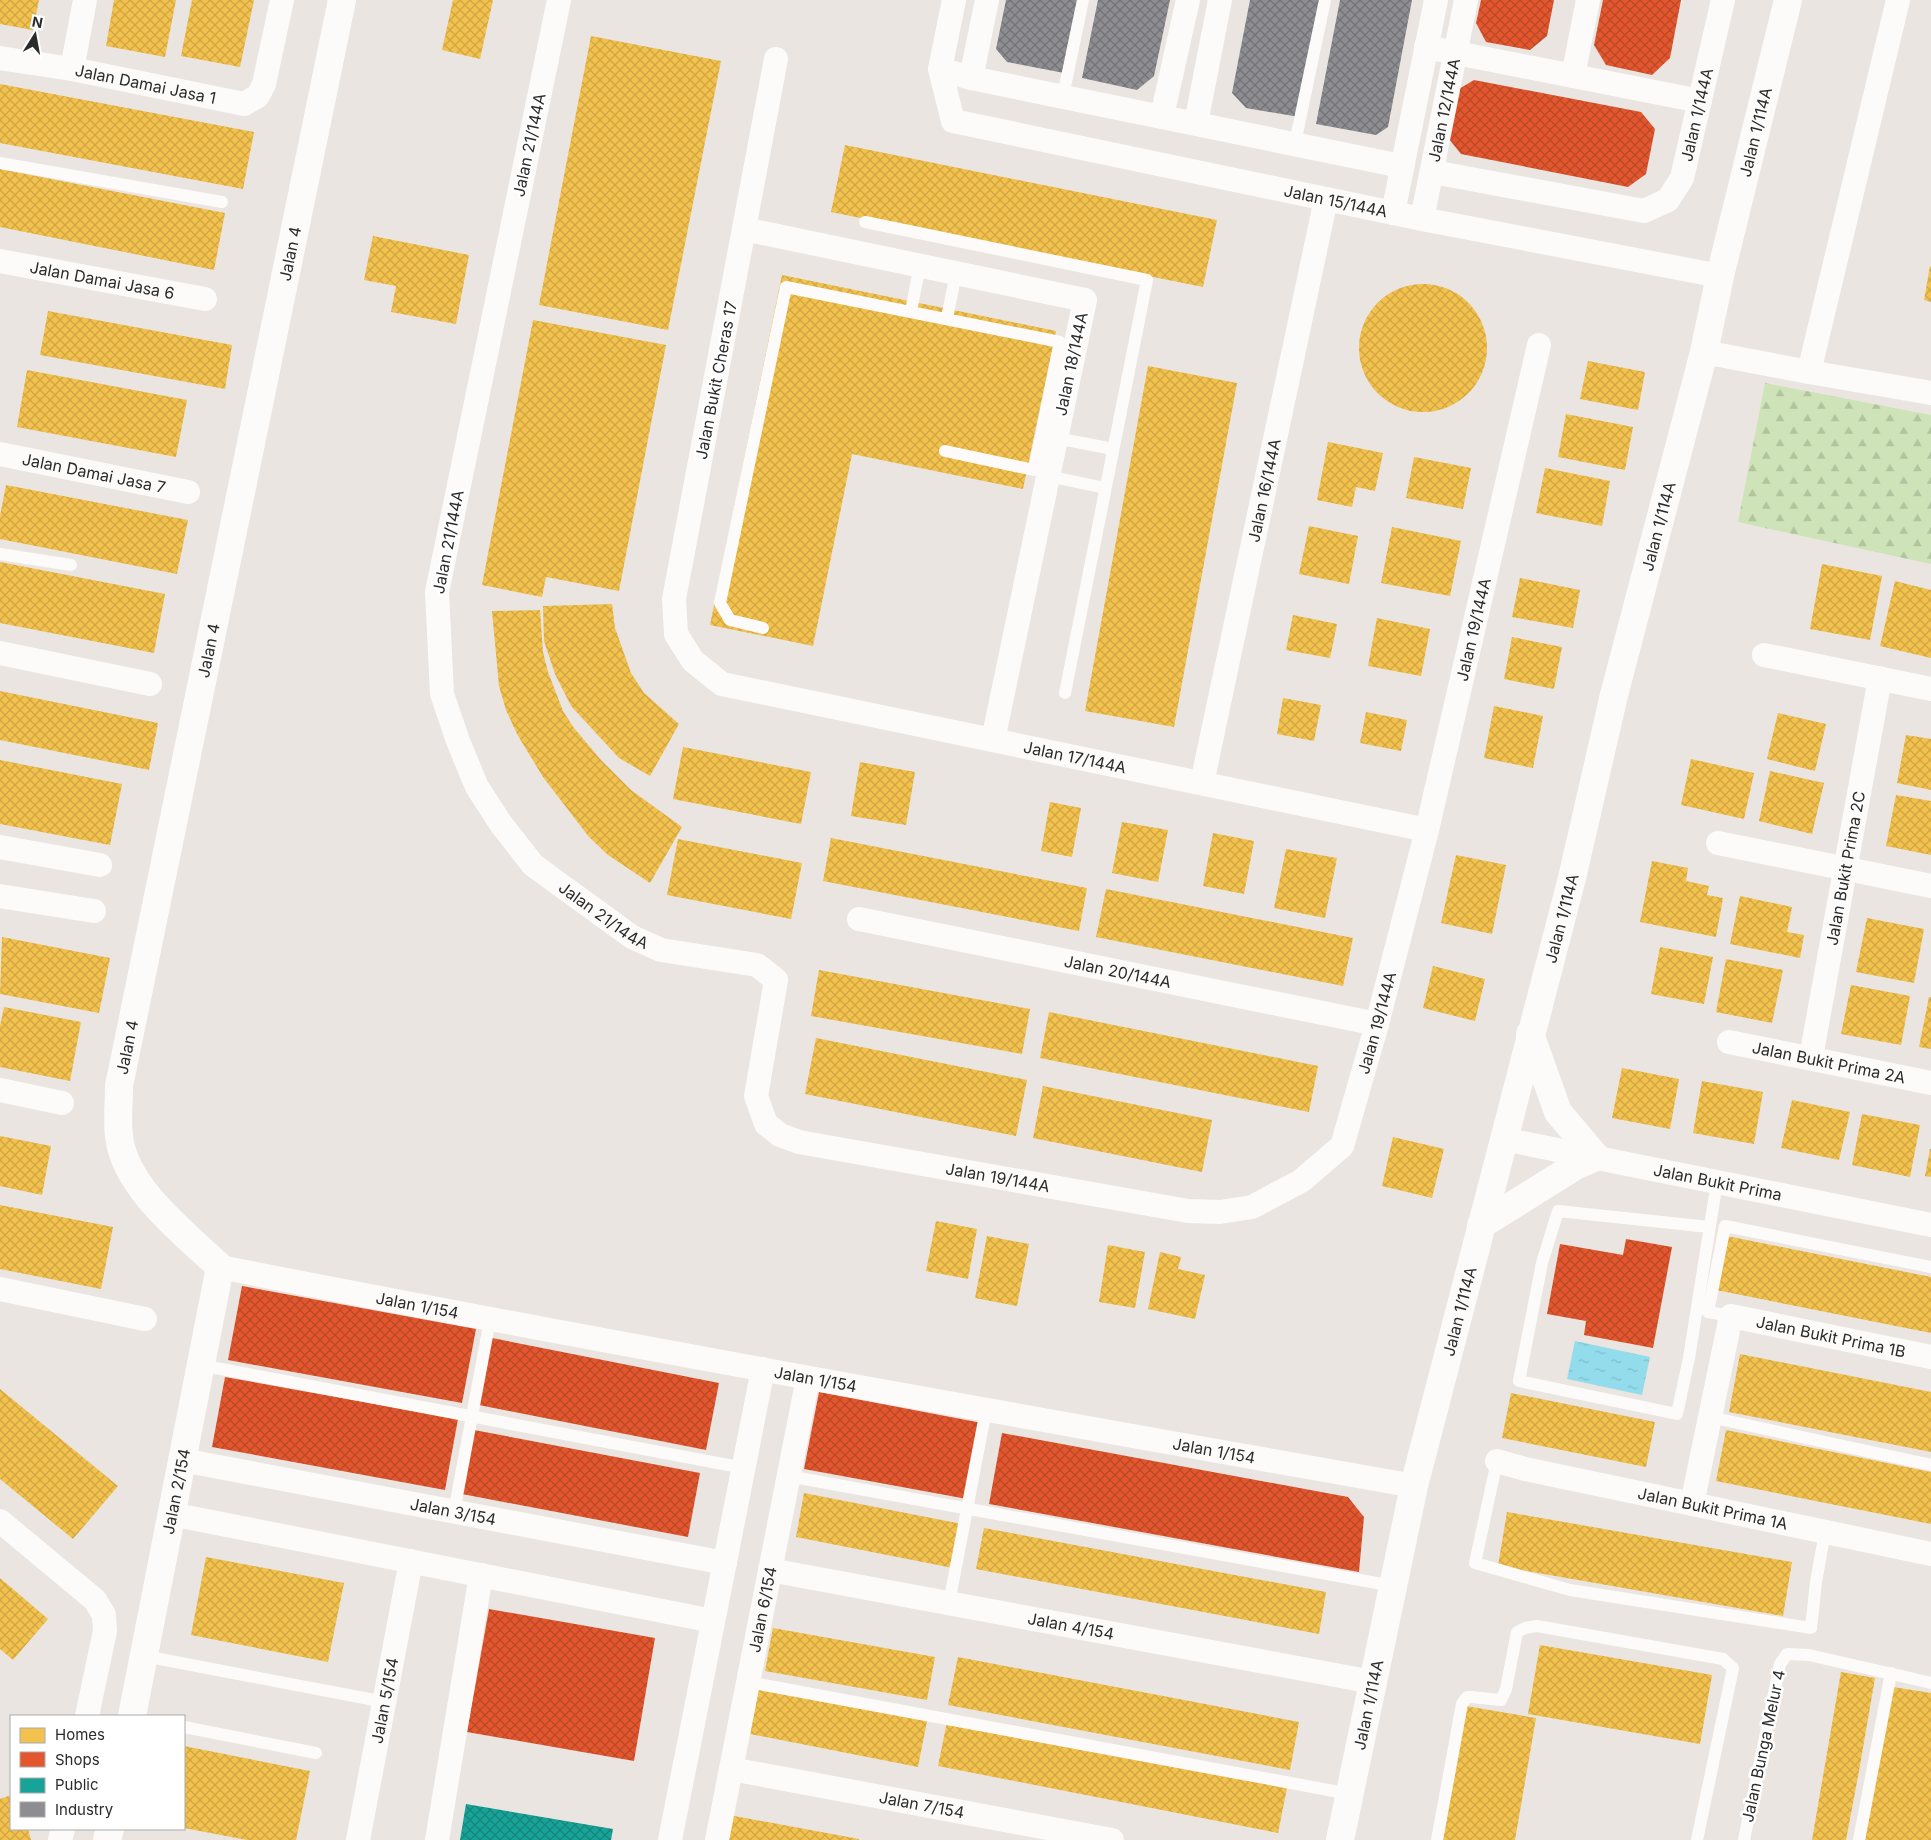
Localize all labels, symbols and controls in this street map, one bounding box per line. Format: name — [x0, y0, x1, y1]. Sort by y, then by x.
north arrow — [10, 10, 60, 60]
text: N — [31, 12, 44, 31]
street label: Jalan 12/144A — [1424, 57, 1464, 164]
street label: Jalan Damai Jasa 1 — [73, 60, 218, 108]
street label: Jalan 1/144A — [1676, 66, 1717, 163]
street label: Jalan 1/114A — [1735, 85, 1776, 179]
street label: Jalan 21/144A — [508, 91, 550, 199]
street label: Jalan 15/144A — [1282, 180, 1389, 222]
street label: Jalan 4 — [275, 225, 305, 283]
street label: Jalan Damai Jasa 6 — [28, 257, 176, 303]
street label: Jalan Bukit Cheras 17 — [691, 299, 741, 461]
street label: Jalan 18/144A — [1050, 310, 1092, 418]
street label: Jalan 16/144A — [1243, 437, 1285, 544]
street label: Jalan Damai Jasa 7 — [21, 449, 168, 497]
street label: Jalan 1/114A — [1637, 479, 1680, 573]
street label: Jalan 21/144A — [428, 488, 468, 596]
street label: Jalan 19/144A — [1452, 576, 1495, 683]
street label: Jalan 4 — [193, 621, 224, 680]
street label: Jalan 17/144A — [1022, 737, 1128, 777]
street label: Jalan Bukit Prima 2C — [1822, 789, 1869, 947]
street label: Jalan 1/114A — [1540, 872, 1583, 965]
street label: Jalan 21/144A — [555, 877, 652, 953]
street label: Jalan 20/144A — [1062, 951, 1173, 992]
street label: Jalan 19/144A — [1353, 969, 1400, 1076]
street label: Jalan 4 — [112, 1018, 142, 1076]
street label: Jalan Bukit Prima 2A — [1751, 1037, 1907, 1088]
street label: Jalan 19/144A — [944, 1158, 1051, 1196]
street label: Jalan Bukit Prima — [1652, 1159, 1784, 1205]
street label: Jalan 1/114A — [1438, 1265, 1481, 1358]
street label: Jalan 1/154 — [374, 1287, 460, 1323]
street label: Jalan Bukit Prima 1B — [1754, 1311, 1907, 1362]
street label: Jalan 1/154 — [773, 1362, 859, 1396]
street label: Jalan 1/154 — [1171, 1433, 1257, 1468]
street label: Jalan 2/154 — [158, 1447, 194, 1536]
street label: Jalan Bukit Prima 1A — [1636, 1483, 1790, 1534]
street label: Jalan 3/154 — [408, 1493, 498, 1529]
street label: Jalan 6/154 — [744, 1565, 781, 1654]
street label: Jalan 4/154 — [1026, 1608, 1116, 1644]
street label: Jalan 5/154 — [367, 1656, 402, 1745]
street label: Jalan 1/114A — [1349, 1658, 1387, 1752]
street label: Jalan Bunga Melur 4 — [1737, 1668, 1789, 1824]
legend — [10, 1715, 185, 1830]
text: Homes — [55, 1725, 105, 1744]
text: Shops — [55, 1750, 100, 1769]
text: Public — [55, 1775, 98, 1794]
street label: Jalan 7/154 — [877, 1787, 966, 1822]
text: Industry — [55, 1800, 114, 1819]

